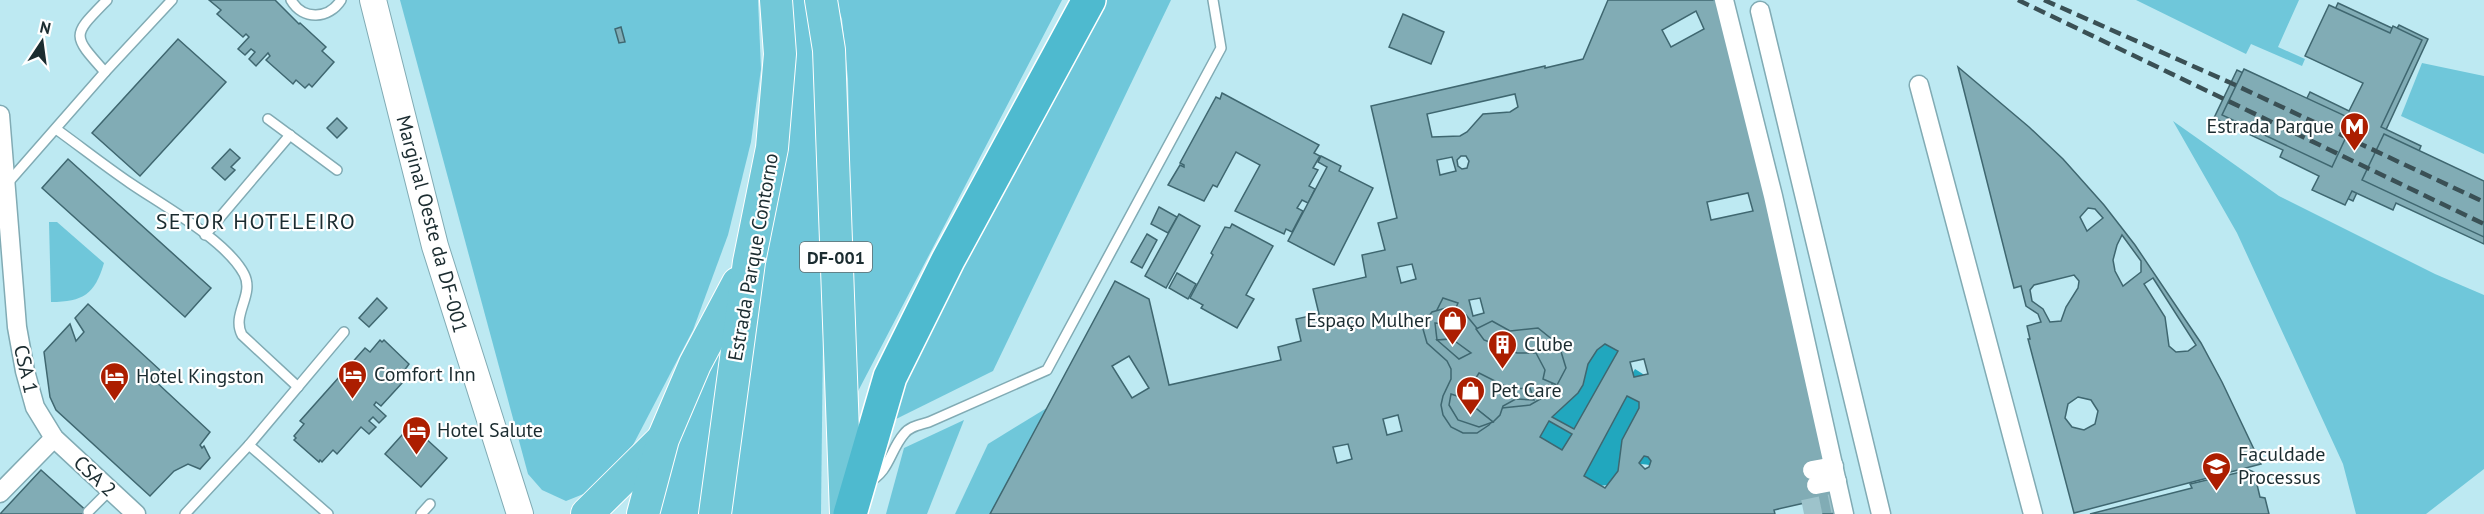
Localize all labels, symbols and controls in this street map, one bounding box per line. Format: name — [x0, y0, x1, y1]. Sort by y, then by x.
north arrow — [12, 12, 72, 72]
text: N — [38, 16, 53, 38]
metro station icon: Estrada Parque — [2339, 110, 2371, 152]
street label: Marginal Oeste da DF-001 — [390, 112, 474, 336]
place label: Estrada Parque — [2206, 113, 2334, 139]
street label: Estrada Parque Contorno — [722, 151, 784, 363]
district label: SETOR HOTELEIRO — [156, 207, 356, 235]
road number: DF-001 — [800, 242, 872, 272]
shop icon: Espaço Mulher — [1436, 304, 1468, 346]
place label: Espaço Mulher — [1306, 307, 1431, 333]
building icon: Clube — [1487, 328, 1519, 370]
place label: Clube — [1524, 331, 1573, 357]
street label: CSA 1 — [8, 342, 44, 396]
hotel icon: Comfort Inn — [337, 358, 369, 400]
hotel icon: Hotel Kingston — [99, 360, 131, 402]
place label: Comfort Inn — [374, 361, 476, 387]
place label: Hotel Kingston — [136, 363, 264, 389]
shop icon: Pet Care — [1454, 374, 1486, 416]
place label: Pet Care — [1491, 377, 1562, 403]
hotel icon: Hotel Salute — [400, 414, 432, 456]
place label: Hotel Salute — [437, 417, 543, 443]
place label: Faculdade Processus — [2238, 441, 2326, 490]
street label: CSA 2 — [68, 450, 122, 502]
school or university icon: Faculdade Processus — [2201, 450, 2233, 492]

